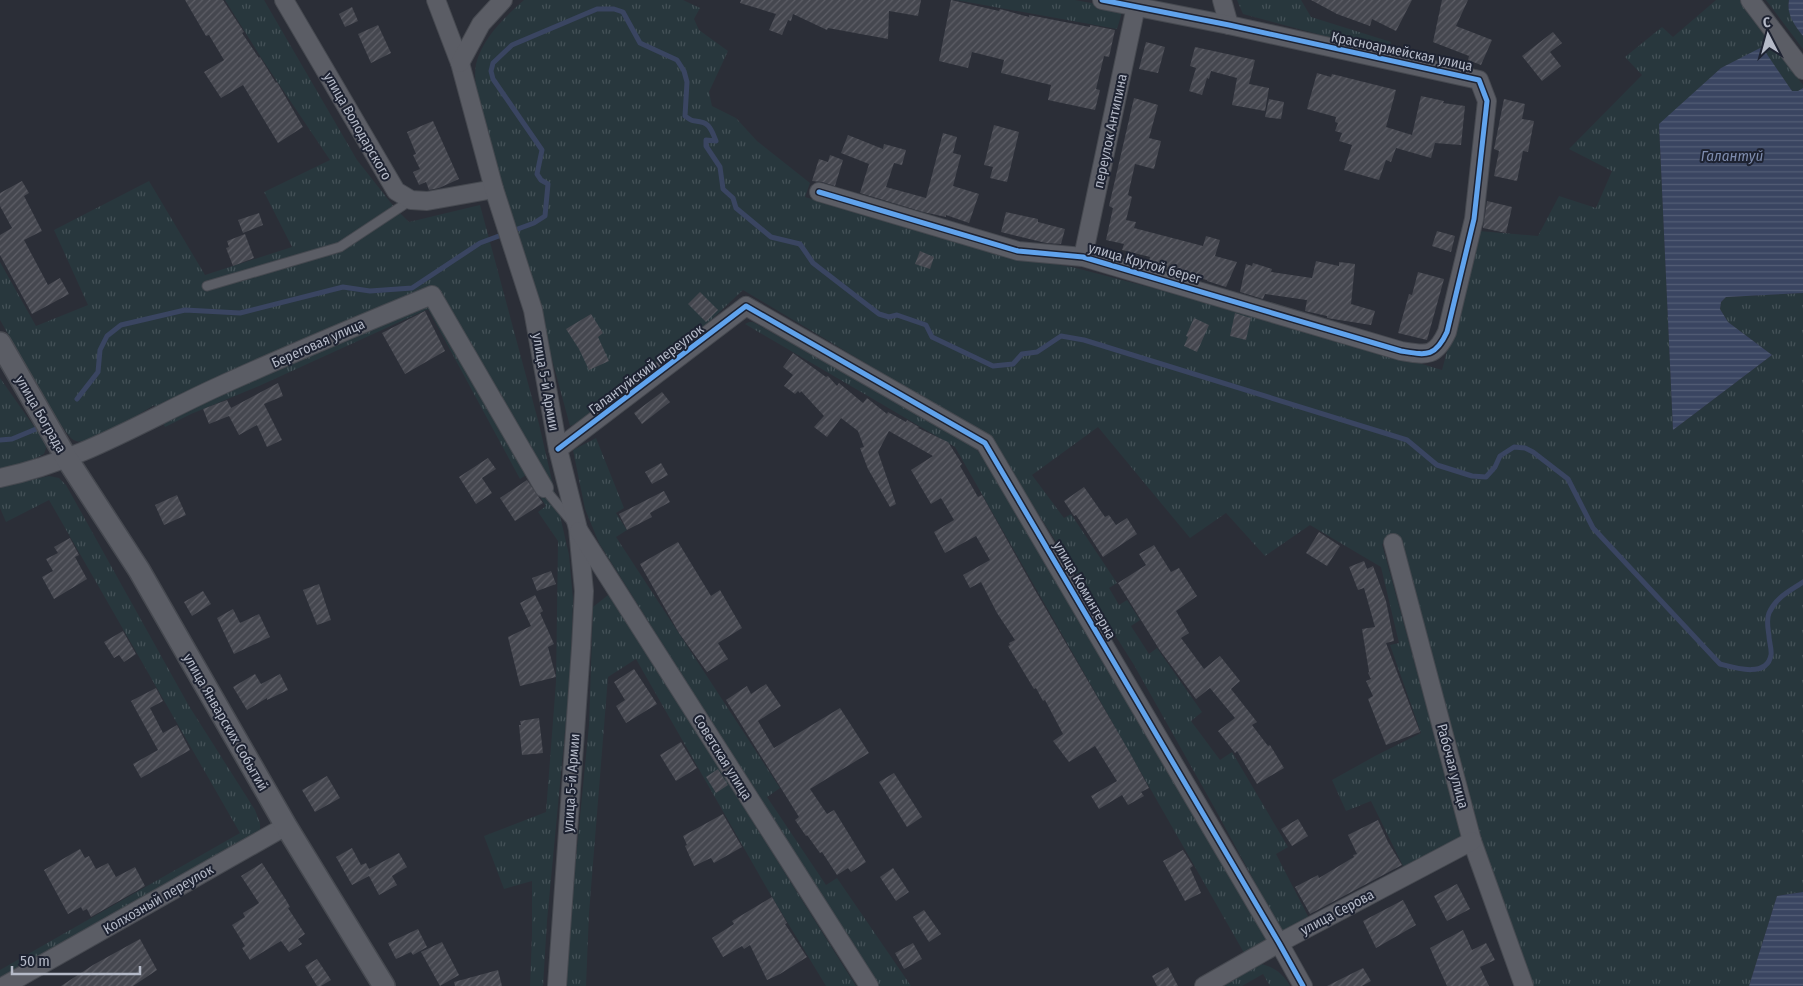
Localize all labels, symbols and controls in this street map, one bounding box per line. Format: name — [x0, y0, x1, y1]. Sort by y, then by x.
north arrow — [1743, 10, 1793, 60]
text: С — [1762, 14, 1772, 31]
street label: Красноармейская улица — [1330, 28, 1474, 75]
street label: улица Володарского — [320, 69, 395, 183]
street label: переулок Антипина — [1090, 72, 1131, 190]
water label: Галантуй — [1701, 147, 1763, 165]
street label: улица Крутой берег — [1086, 239, 1204, 288]
street label: Береговая улица — [269, 315, 368, 372]
street label: Галантуйский переулок — [585, 320, 708, 418]
street label: улица 5-й Армии — [529, 332, 562, 432]
street label: улица Бограда — [12, 373, 70, 456]
street label: улица Коминтерна — [1050, 538, 1120, 642]
street label: улица Январских Событий — [179, 651, 272, 794]
street label: Советская улица — [690, 711, 756, 803]
street label: Рабочая улица — [1433, 722, 1472, 811]
street label: улица 5-й Армии — [560, 733, 583, 833]
street label: Колхозный переулок — [100, 861, 217, 938]
street label: улица Серова — [1298, 886, 1377, 939]
scale bar — [12, 944, 140, 976]
text: 50 m — [20, 952, 50, 970]

